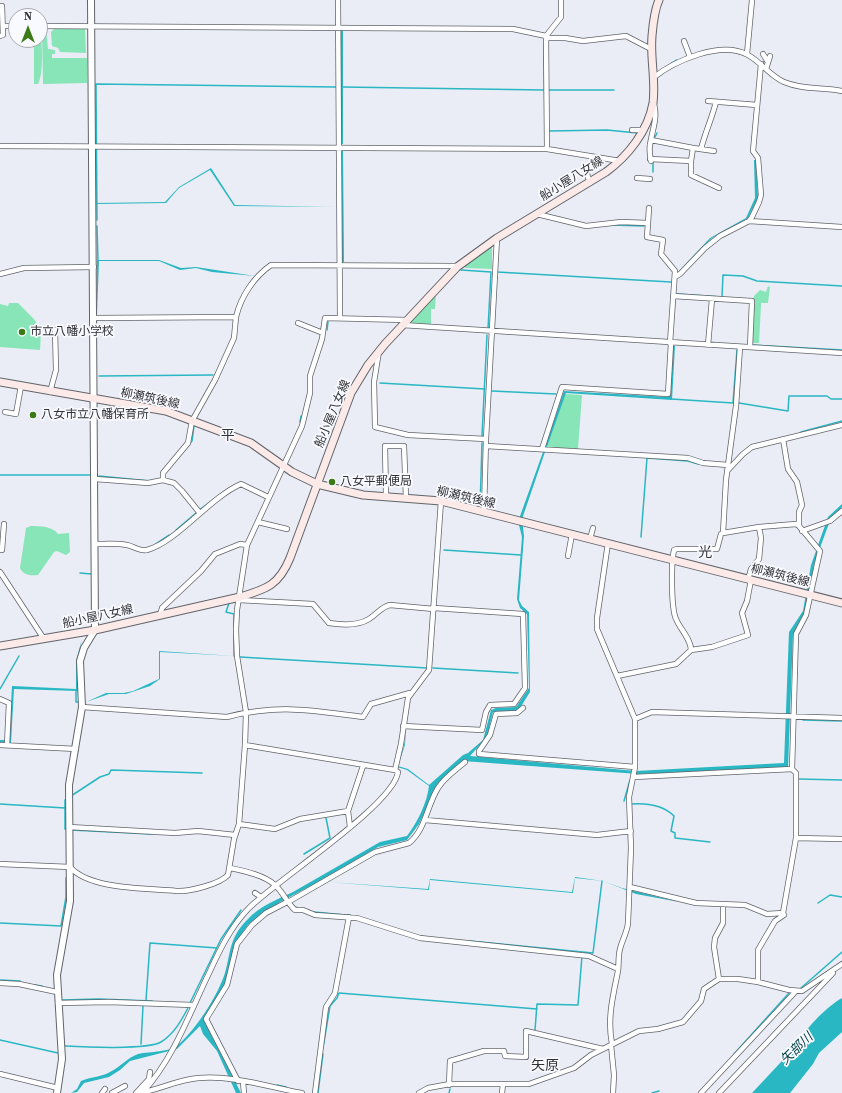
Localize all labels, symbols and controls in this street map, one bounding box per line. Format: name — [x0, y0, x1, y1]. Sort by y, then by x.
north arrow — [8, 8, 48, 48]
text: N — [24, 9, 32, 24]
street label: 船小屋八女線 — [538, 154, 606, 204]
place label: 市立八幡小学校 — [30, 325, 114, 339]
marker: 市立八幡小学校 — [17, 327, 27, 337]
street label: 船小屋八女線 — [312, 378, 354, 450]
street label: 柳瀬筑後線 — [119, 386, 181, 412]
place label: 八女市立八幡保育所 — [41, 408, 149, 422]
marker: 八女市立八幡保育所 — [28, 410, 38, 420]
district label: 平 — [221, 428, 235, 444]
place label: 八女平郵便局 — [340, 475, 412, 489]
marker: 八女平郵便局 — [327, 477, 337, 487]
street label: 柳瀬筑後線 — [435, 484, 497, 512]
district label: 光 — [698, 545, 712, 561]
street label: 柳瀬筑後線 — [749, 562, 811, 590]
street label: 船小屋八女線 — [61, 602, 135, 632]
water label: 矢部川 — [778, 1030, 816, 1068]
district label: 矢原 — [531, 1058, 559, 1074]

